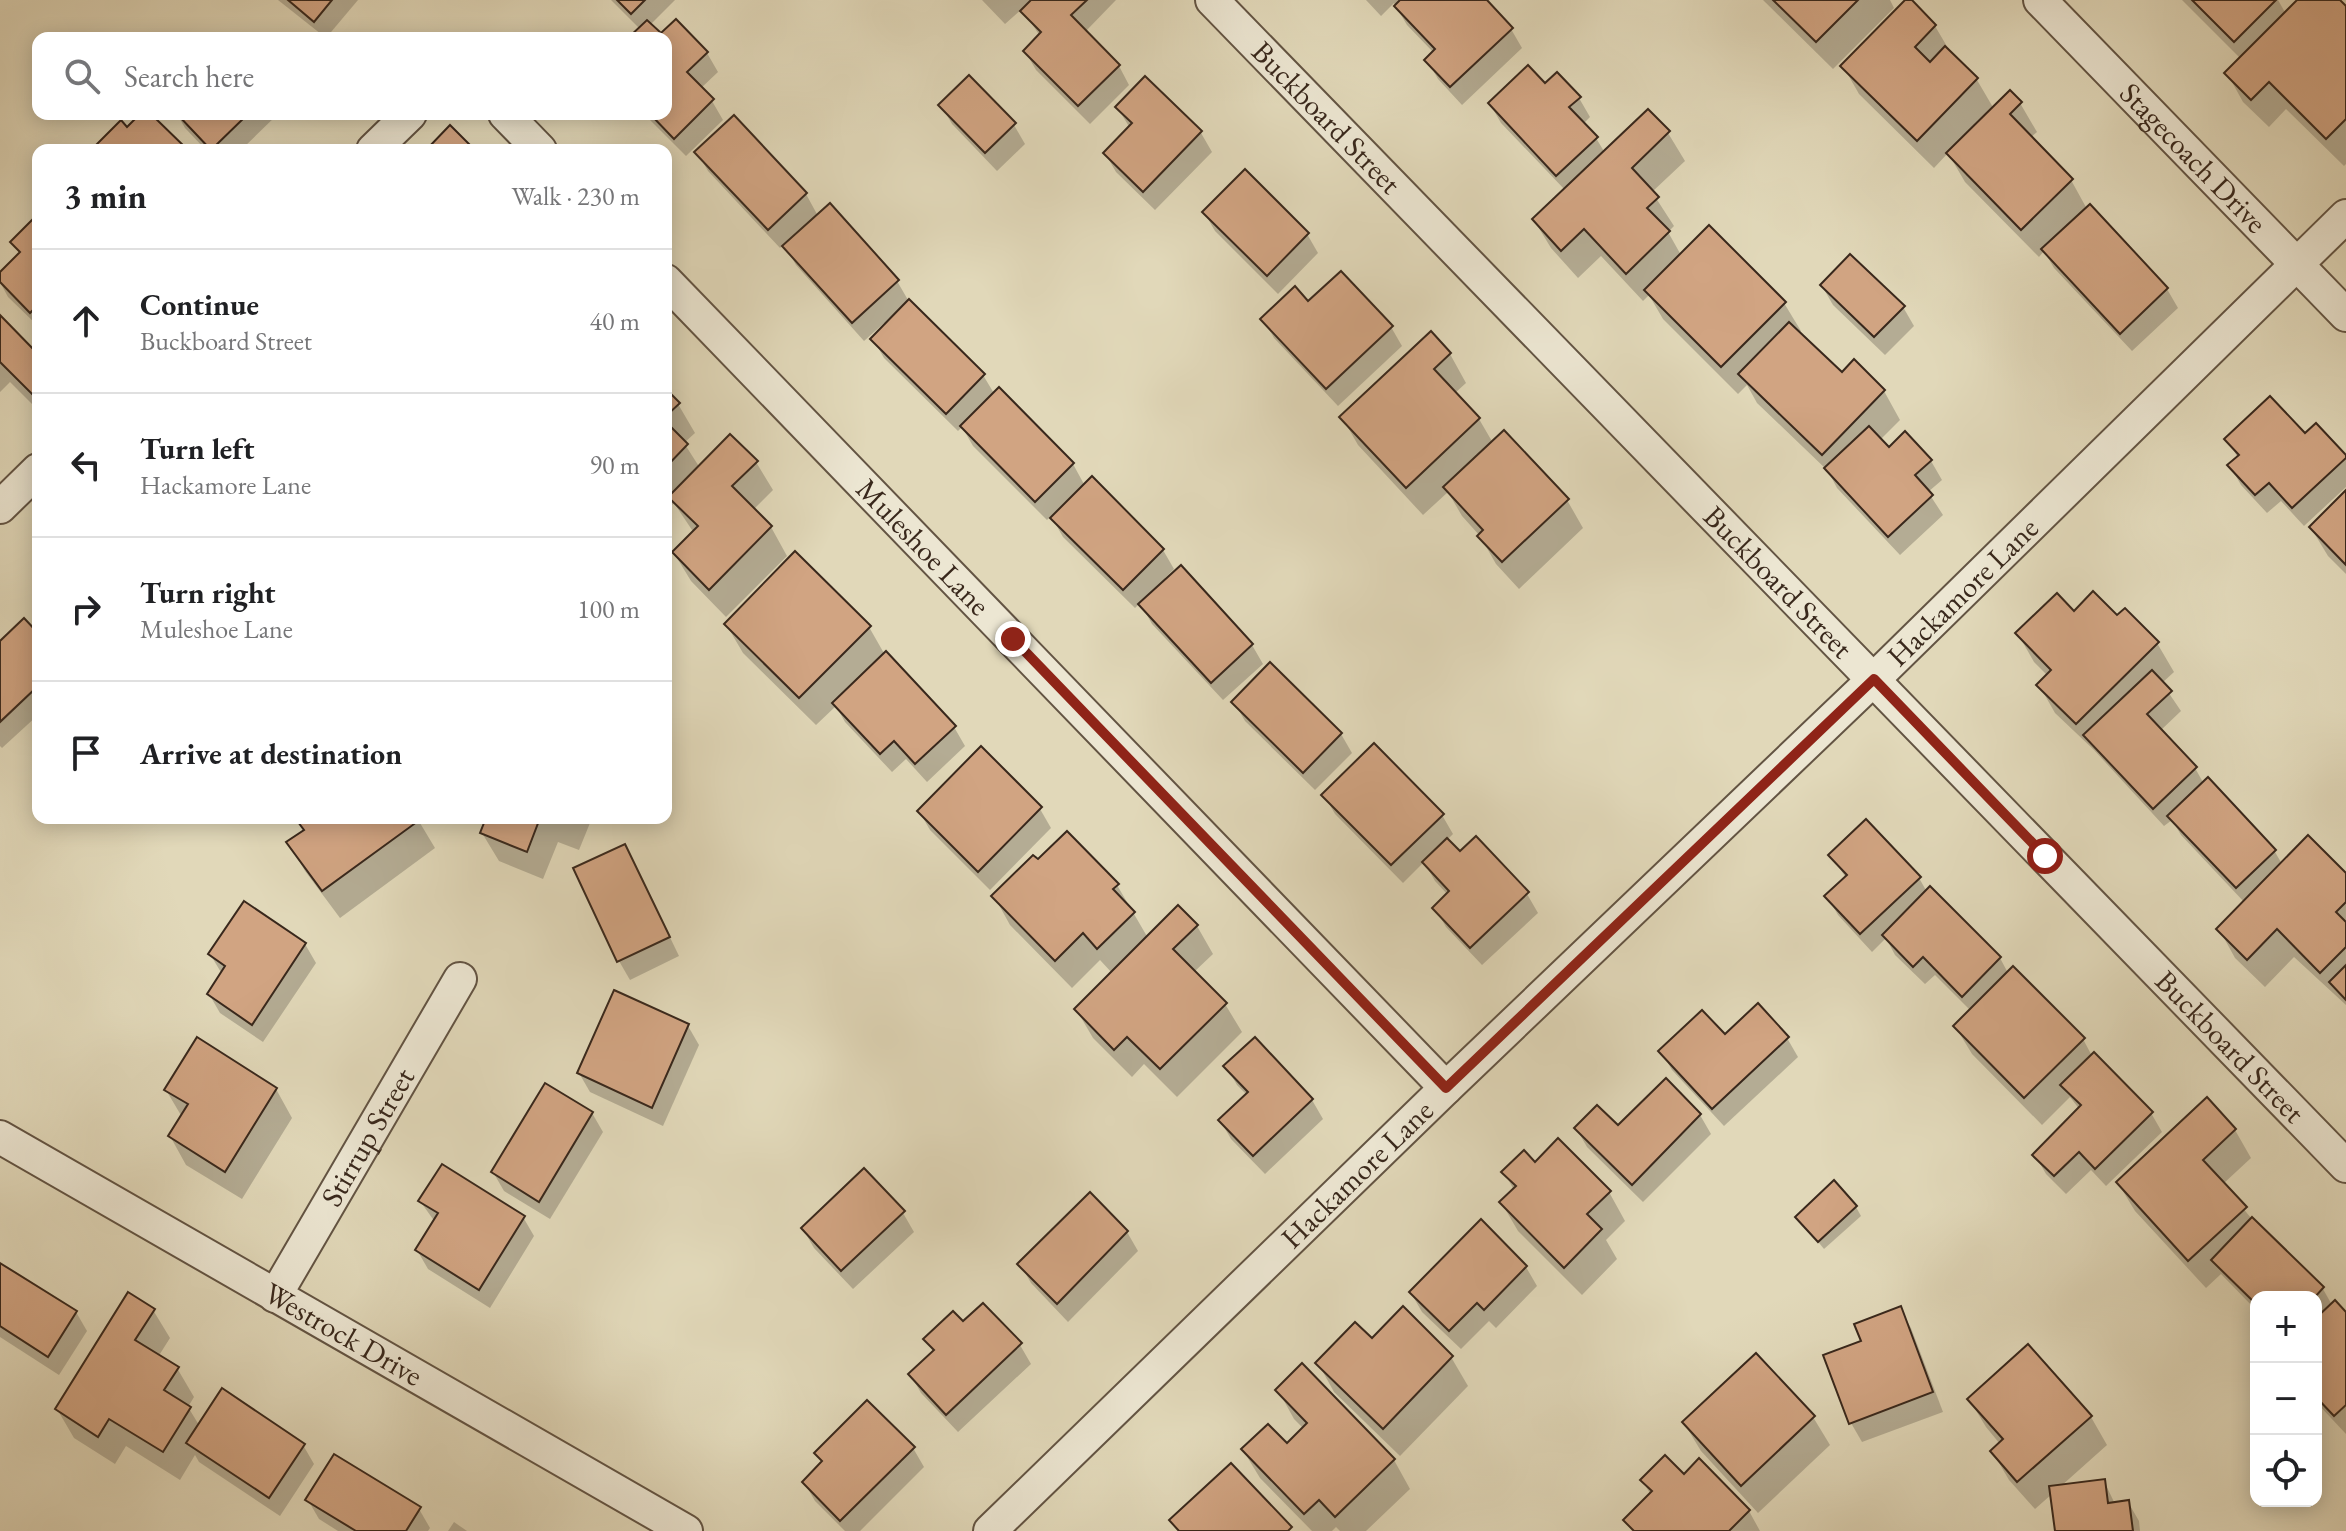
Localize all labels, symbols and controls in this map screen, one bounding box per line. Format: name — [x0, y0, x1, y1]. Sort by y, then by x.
search box — [32, 32, 672, 120]
street label: Buckboard Street — [1243, 32, 1410, 202]
icon: search — [60, 54, 104, 98]
text: Search here — [124, 57, 254, 96]
street label: Stagecoach Drive — [2112, 74, 2276, 241]
text: 3 min — [64, 174, 147, 218]
text: Walk · 230 m — [512, 179, 640, 213]
text: Continue — [140, 285, 259, 324]
icon: ahead — [64, 299, 108, 343]
text: 40 m — [590, 304, 640, 338]
text: Buckboard Street — [140, 324, 312, 358]
text: Turn left — [140, 429, 254, 468]
icon: left — [64, 443, 108, 487]
text: 90 m — [590, 448, 640, 482]
text: Hackamore Lane — [140, 468, 311, 502]
street label: Muleshoe Lane — [848, 470, 999, 624]
street label: Buckboard Street — [1695, 497, 1862, 667]
street label: Hackamore Lane — [1878, 509, 2047, 675]
text: Turn right — [140, 573, 276, 612]
icon: right — [64, 587, 108, 631]
text: 100 m — [577, 592, 640, 626]
text: Muleshoe Lane — [140, 612, 293, 646]
route end — [995, 621, 1031, 657]
icon: arrive — [64, 731, 108, 775]
text: Arrive at destination — [140, 734, 402, 773]
route start — [2027, 838, 2063, 874]
street label: Buckboard Street — [2147, 962, 2314, 1131]
street label: Stirrup Street — [312, 1060, 423, 1213]
street label: Hackamore Lane — [1272, 1091, 1441, 1257]
street label: Westrock Drive — [257, 1273, 430, 1395]
map controls — [2250, 1291, 2322, 1507]
button: + — [2250, 1291, 2322, 1363]
button: − — [2250, 1363, 2322, 1435]
button: locate — [2250, 1435, 2322, 1507]

